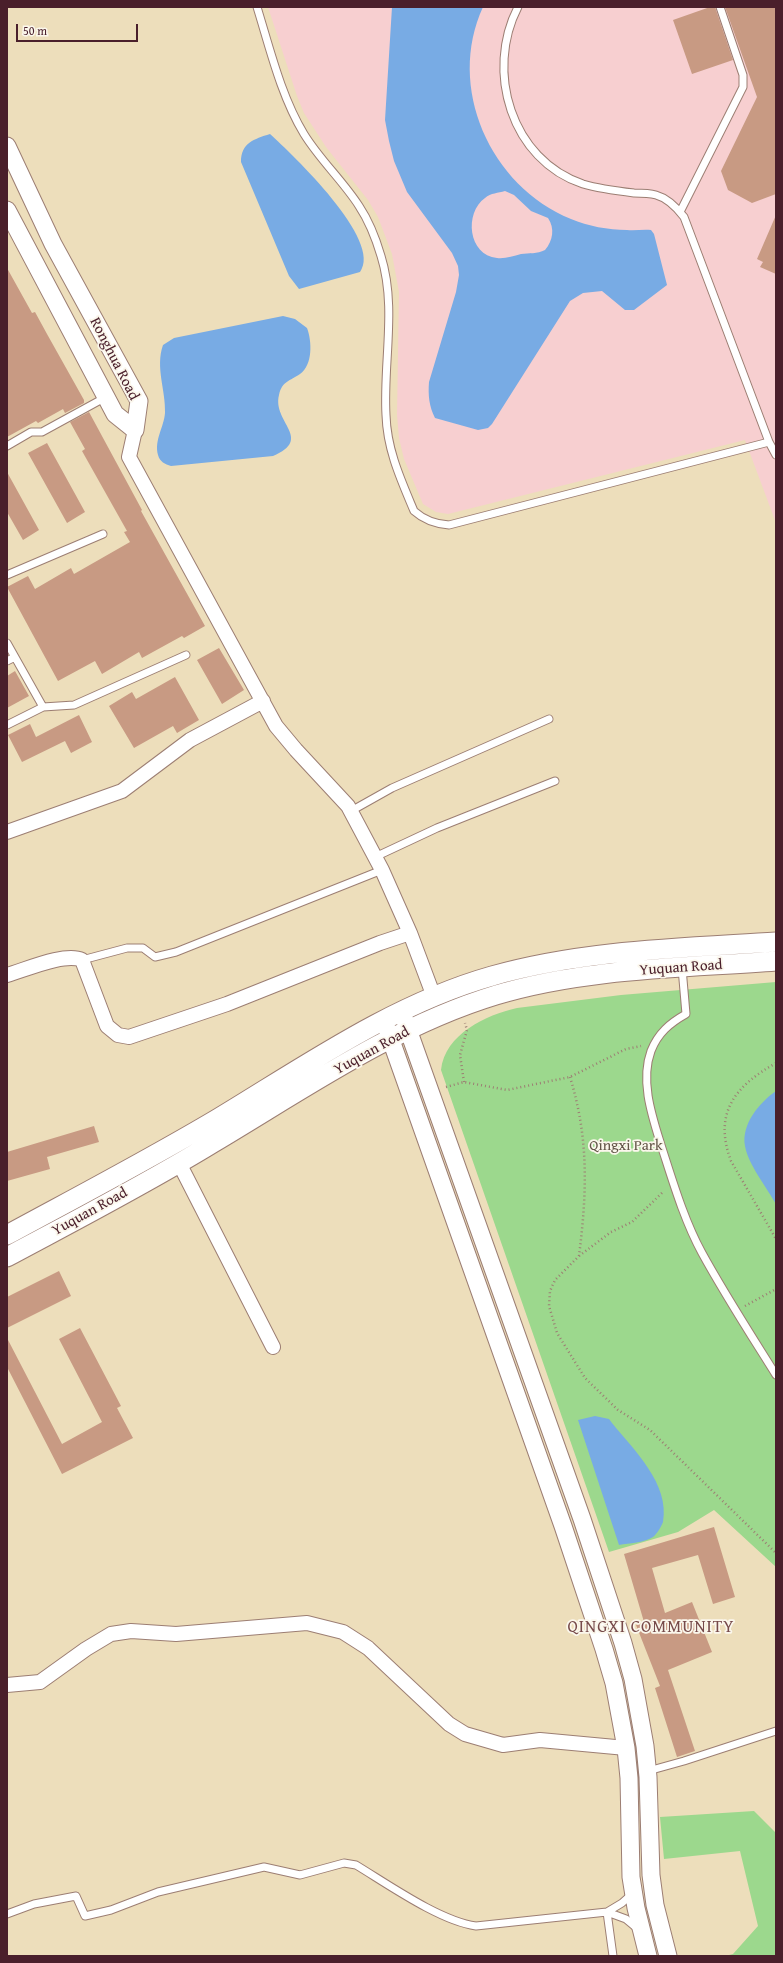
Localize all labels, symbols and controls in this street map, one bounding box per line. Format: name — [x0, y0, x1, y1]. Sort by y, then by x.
scale bar — [18, 16, 140, 42]
text: 50 m — [23, 22, 47, 39]
street label: Ronghua Road — [85, 315, 143, 403]
street label: Yuquan Road — [639, 956, 723, 980]
street label: Yuquan Road — [331, 1023, 413, 1079]
park label: Qingxi Park — [589, 1137, 663, 1155]
street label: Yuquan Road — [49, 1184, 131, 1240]
district label: QINGXI COMMUNITY — [568, 1618, 734, 1638]

